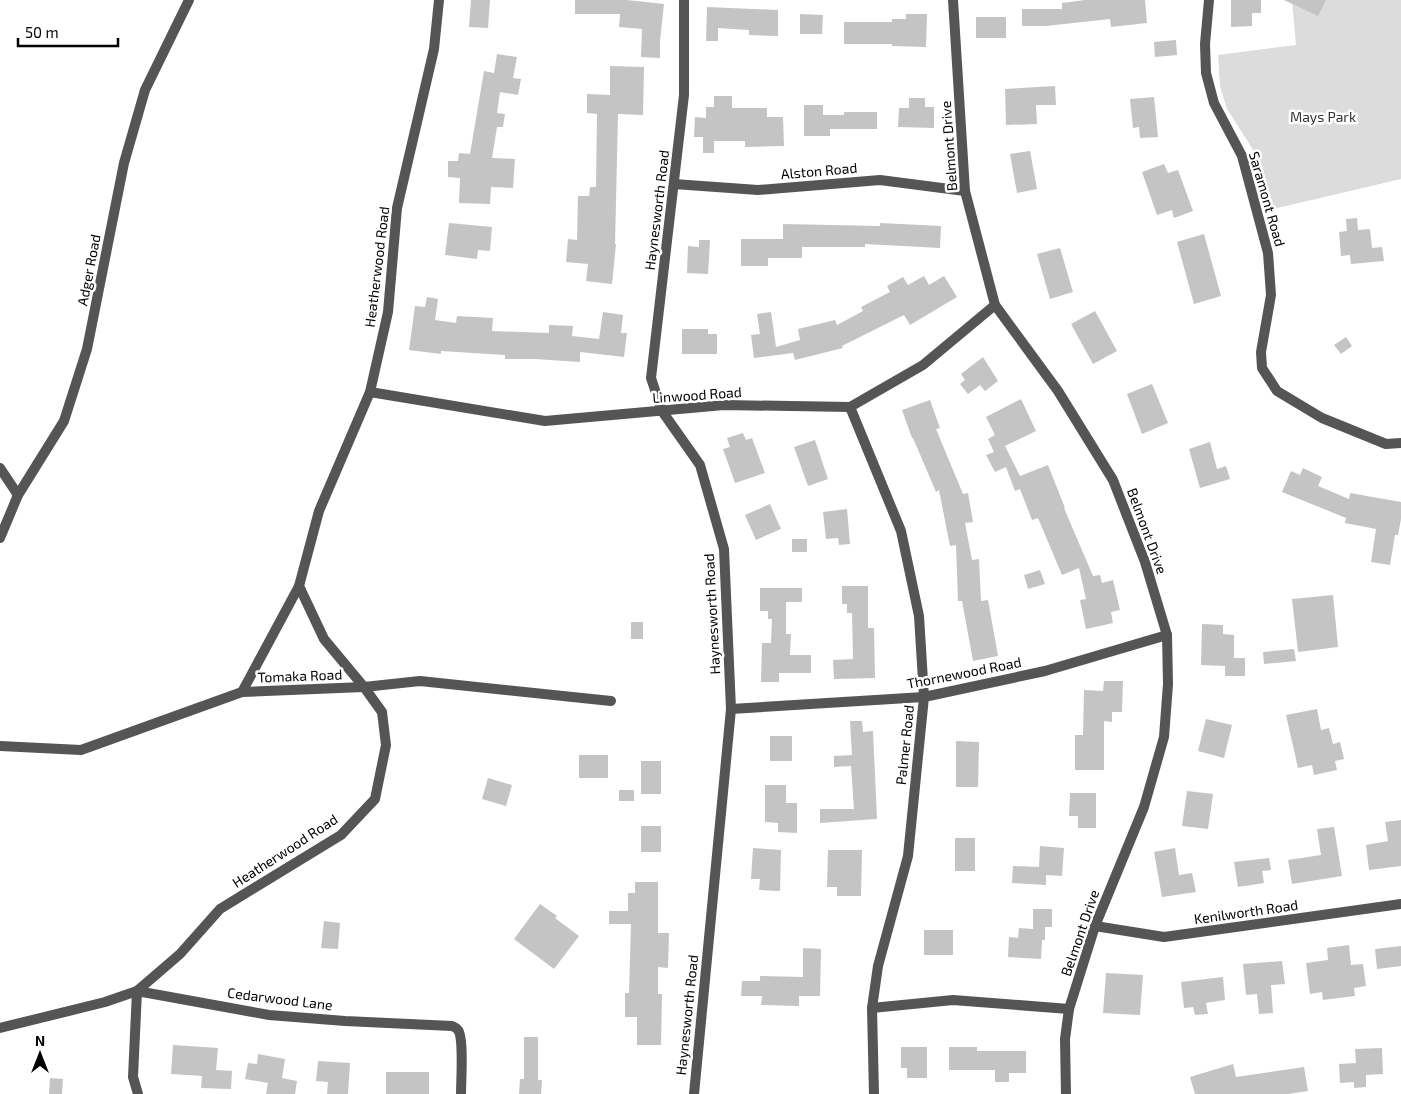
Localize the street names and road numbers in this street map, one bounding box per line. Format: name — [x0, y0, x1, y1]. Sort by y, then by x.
street label: Belmont Drive — [937, 100, 960, 192]
street label: Haynesworth Road — [641, 149, 672, 271]
street label: Saramont Road — [1246, 149, 1289, 248]
street label: Alston Road — [780, 159, 858, 182]
street label: Heatherwood Road — [361, 205, 392, 328]
street label: Adger Road — [73, 233, 104, 307]
street label: Linwood Road — [652, 383, 742, 406]
street label: Belmont Drive — [1124, 485, 1171, 576]
street label: Haynesworth Road — [700, 553, 723, 675]
street label: Thornewood Road — [905, 653, 1023, 692]
street label: Tomaka Road — [257, 666, 343, 685]
street label: Palmer Road — [892, 704, 917, 786]
street label: Heatherwood Road — [229, 810, 340, 891]
street label: Belmont Drive — [1057, 887, 1102, 978]
street label: Kenilworth Road — [1193, 896, 1299, 927]
street label: Haynesworth Road — [672, 954, 701, 1076]
street label: Cedarwood Lane — [226, 984, 334, 1013]

